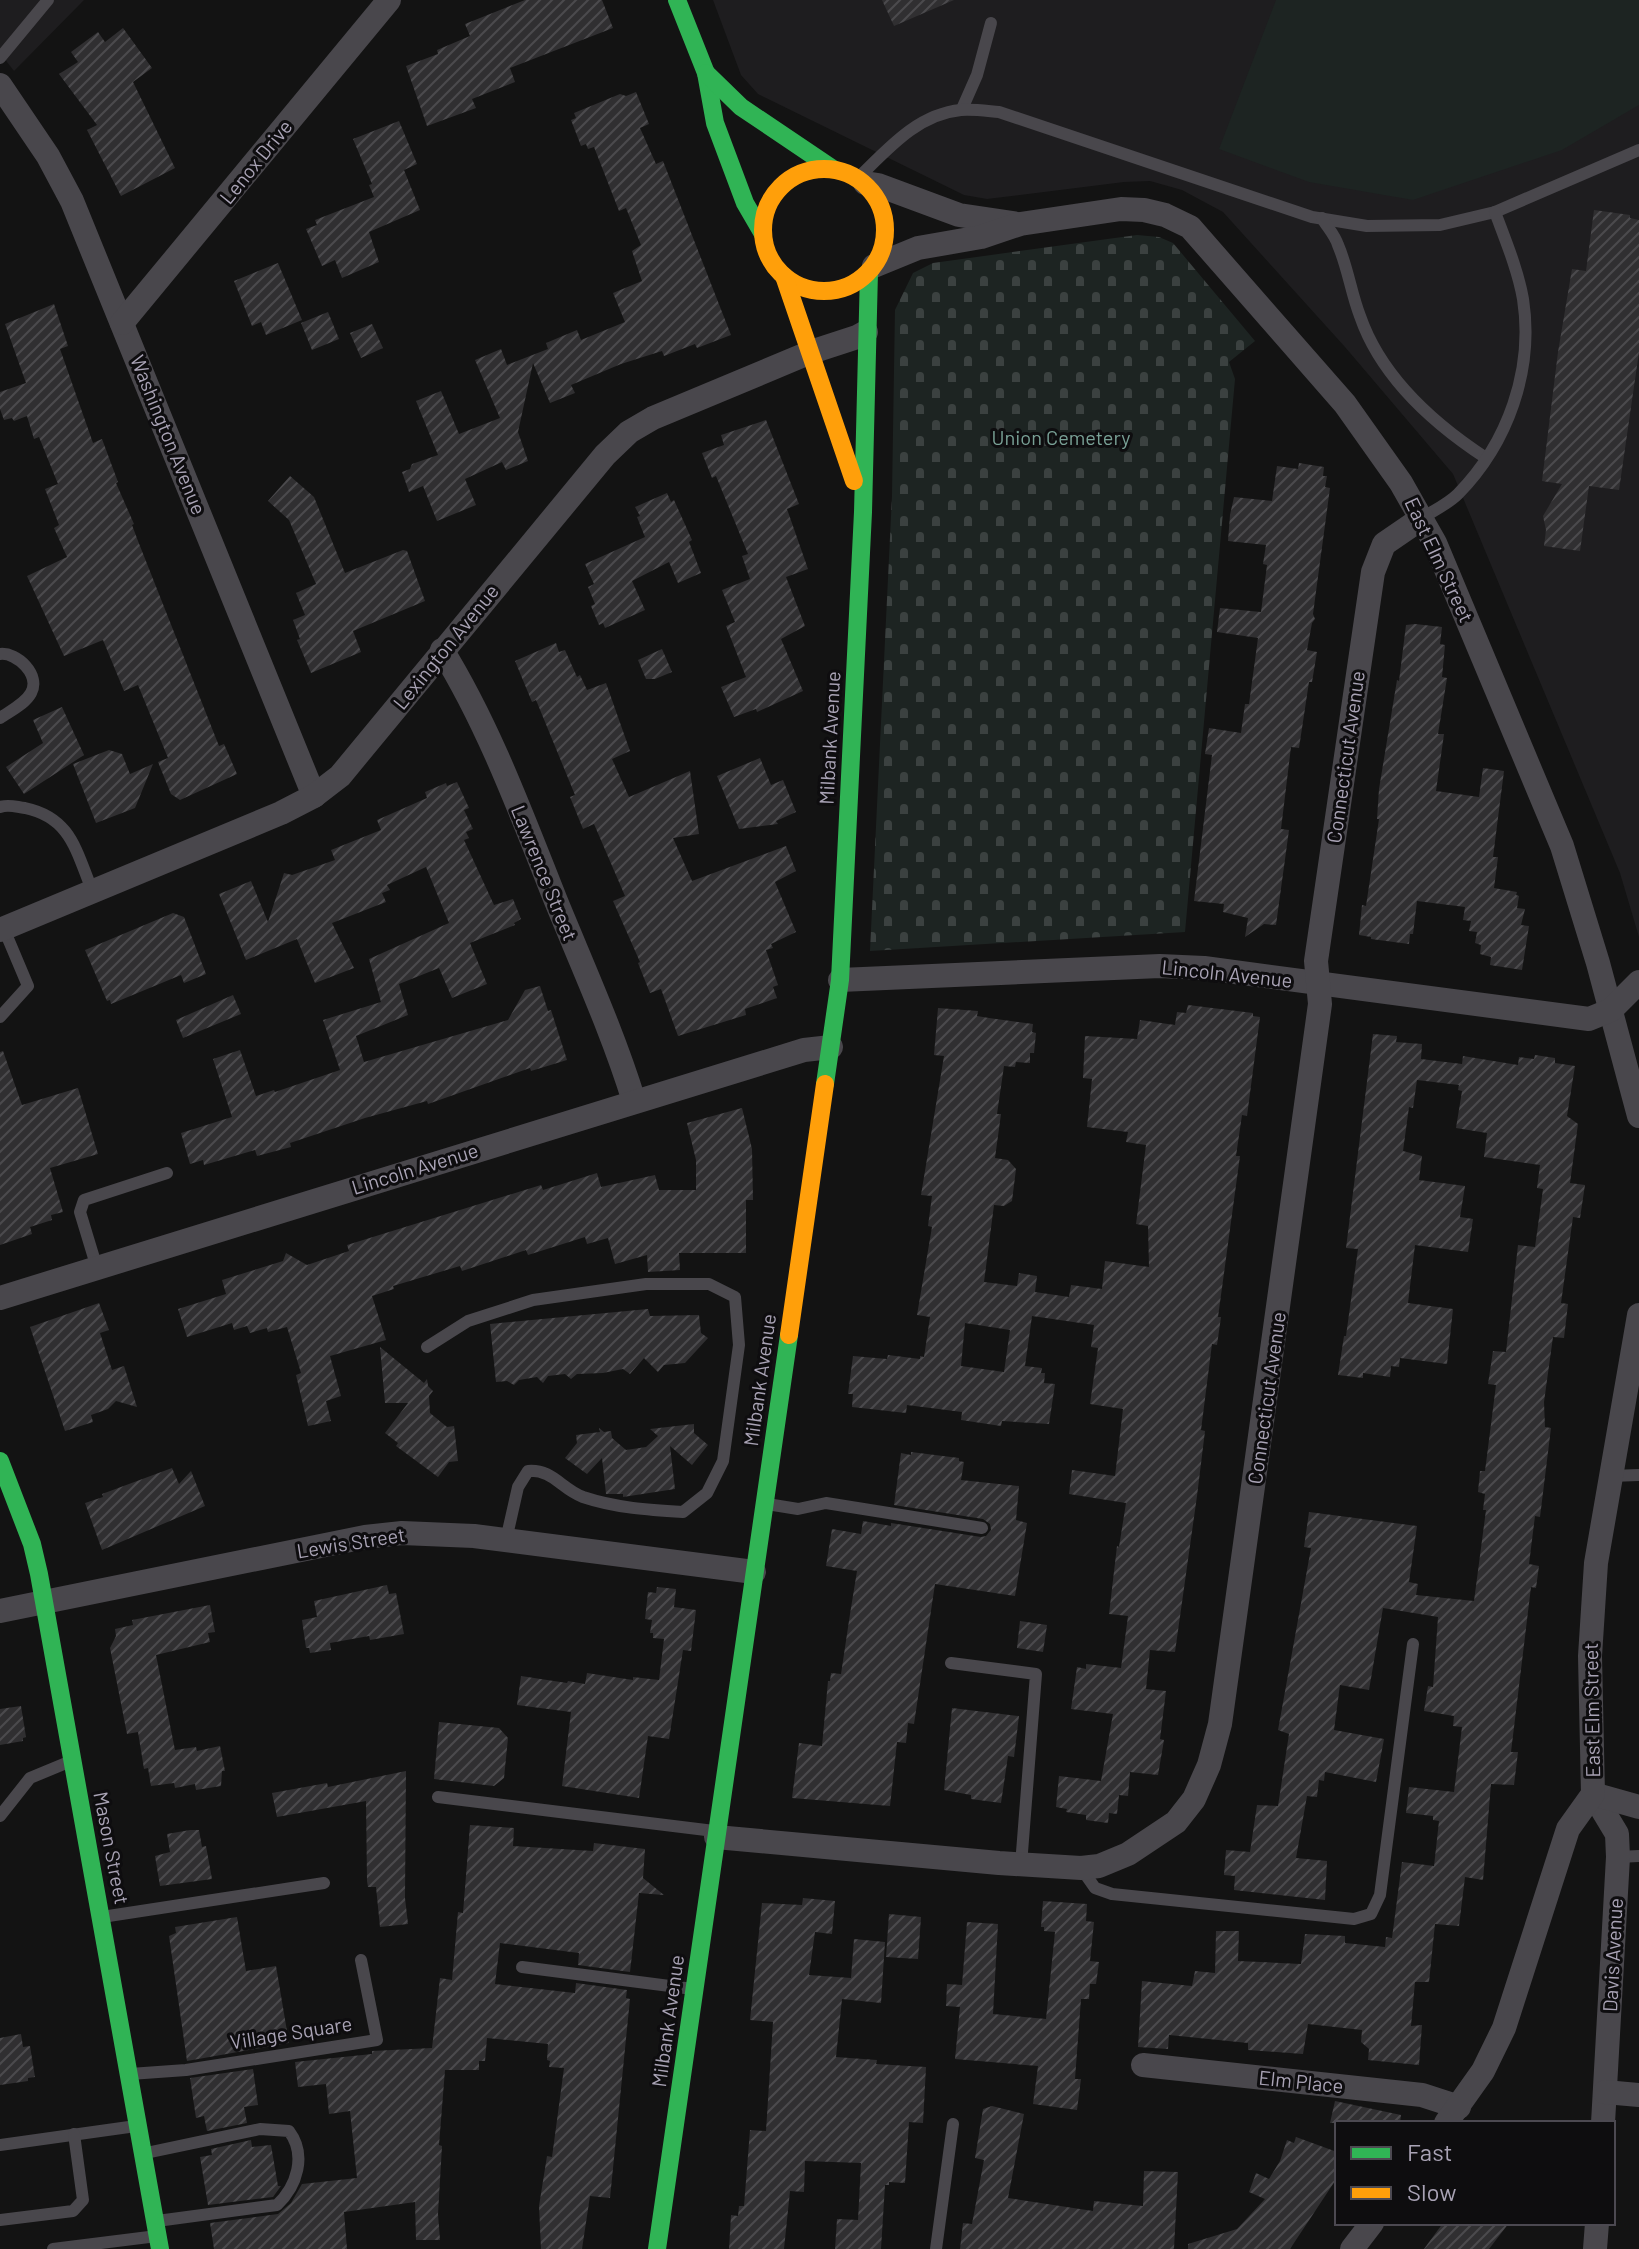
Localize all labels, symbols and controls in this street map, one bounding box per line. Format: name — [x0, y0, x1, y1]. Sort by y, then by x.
street label: Lenox Drive — [214, 114, 296, 208]
street label: Washington Avenue — [126, 351, 212, 518]
park label: Union Cemetery — [992, 425, 1130, 449]
street label: East Elm Street — [1400, 493, 1479, 626]
street label: Lexington Avenue — [387, 579, 503, 714]
street label: Connecticut Avenue — [1321, 669, 1369, 845]
street label: Milbank Avenue — [814, 671, 844, 805]
street label: Lawrence Street — [507, 801, 583, 944]
street label: Lincoln Avenue — [1161, 954, 1294, 992]
street label: Lincoln Avenue — [348, 1137, 481, 1199]
street label: Connecticut Avenue — [1242, 1310, 1290, 1486]
street label: Milbank Avenue — [738, 1312, 780, 1448]
street label: Lewis Street — [295, 1522, 407, 1562]
street label: East Elm Street — [1578, 1642, 1604, 1778]
street label: Mason Street — [89, 1789, 135, 1906]
street label: Davis Avenue — [1597, 1897, 1627, 2013]
street label: Milbank Avenue — [646, 1953, 688, 2089]
street label: Village Square — [228, 2011, 354, 2053]
street label: Elm Place — [1258, 2065, 1345, 2097]
legend — [1335, 2121, 1615, 2225]
text: Fast — [1407, 2137, 1452, 2166]
text: Slow — [1407, 2177, 1456, 2206]

